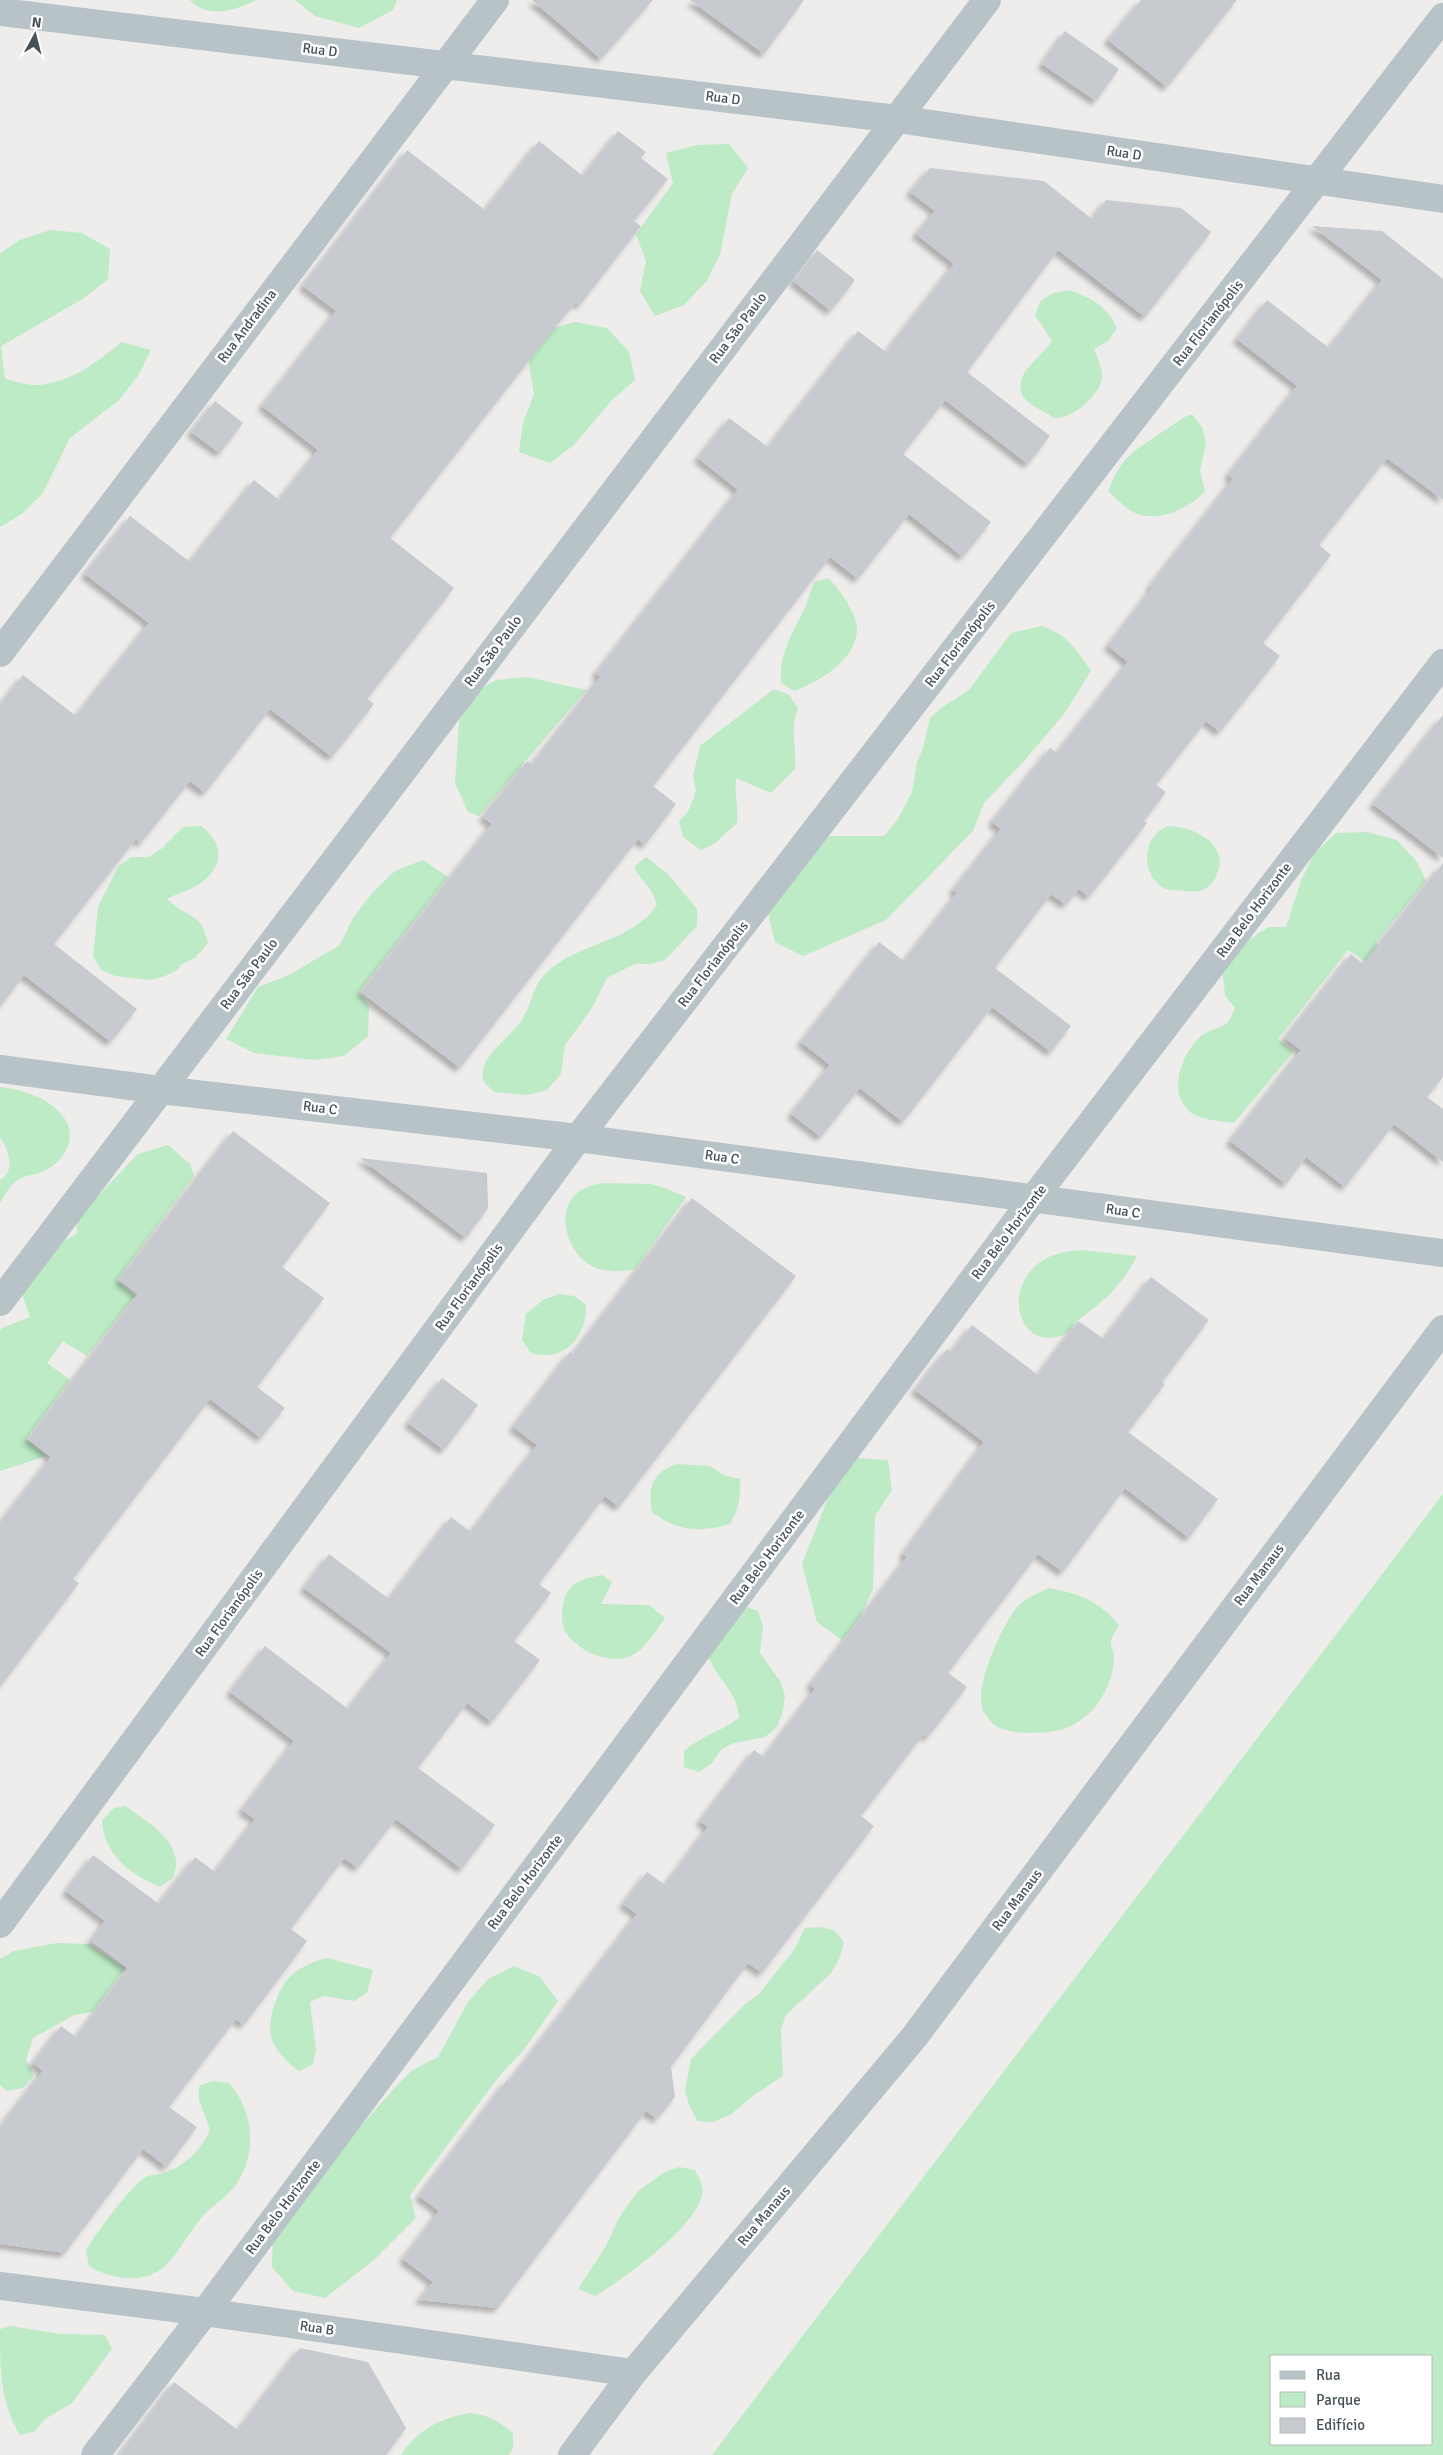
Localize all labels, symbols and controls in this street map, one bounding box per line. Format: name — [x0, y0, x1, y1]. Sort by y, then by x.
north arrow — [10, 10, 60, 60]
text: N — [31, 14, 42, 32]
street label: Rua D — [302, 39, 338, 61]
street label: Rua D — [705, 87, 741, 109]
street label: Rua D — [1105, 142, 1143, 164]
street label: Rua Florianópolis — [1169, 277, 1247, 369]
street label: Rua Andradina — [214, 286, 280, 366]
street label: Rua São Paulo — [706, 289, 770, 367]
street label: Rua Florianópolis — [921, 598, 999, 690]
street label: Rua São Paulo — [461, 612, 525, 690]
street label: Rua Belo Horizonte — [1213, 859, 1295, 961]
street label: Rua Florianópolis — [674, 918, 752, 1010]
street label: Rua São Paulo — [217, 935, 281, 1013]
street label: Rua C — [302, 1097, 338, 1119]
street label: Rua C — [704, 1146, 740, 1168]
street label: Rua Belo Horizonte — [968, 1181, 1050, 1283]
street label: Rua C — [1105, 1200, 1141, 1222]
street label: Rua Florianópolis — [431, 1240, 507, 1334]
street label: Rua Belo Horizonte — [726, 1506, 808, 1608]
street label: Rua Manaus — [1230, 1541, 1288, 1609]
street label: Rua Florianópolis — [191, 1566, 267, 1660]
street label: Rua Belo Horizonte — [484, 1831, 566, 1933]
street label: Rua Manaus — [988, 1866, 1046, 1934]
street label: Rua Belo Horizonte — [242, 2156, 324, 2258]
street label: Rua Manaus — [734, 2183, 794, 2249]
street label: Rua B — [299, 2317, 335, 2339]
legend — [1270, 2355, 1433, 2445]
text: Rua — [1316, 2366, 1341, 2384]
text: Parque — [1316, 2391, 1361, 2409]
text: Edifício — [1316, 2416, 1365, 2434]

